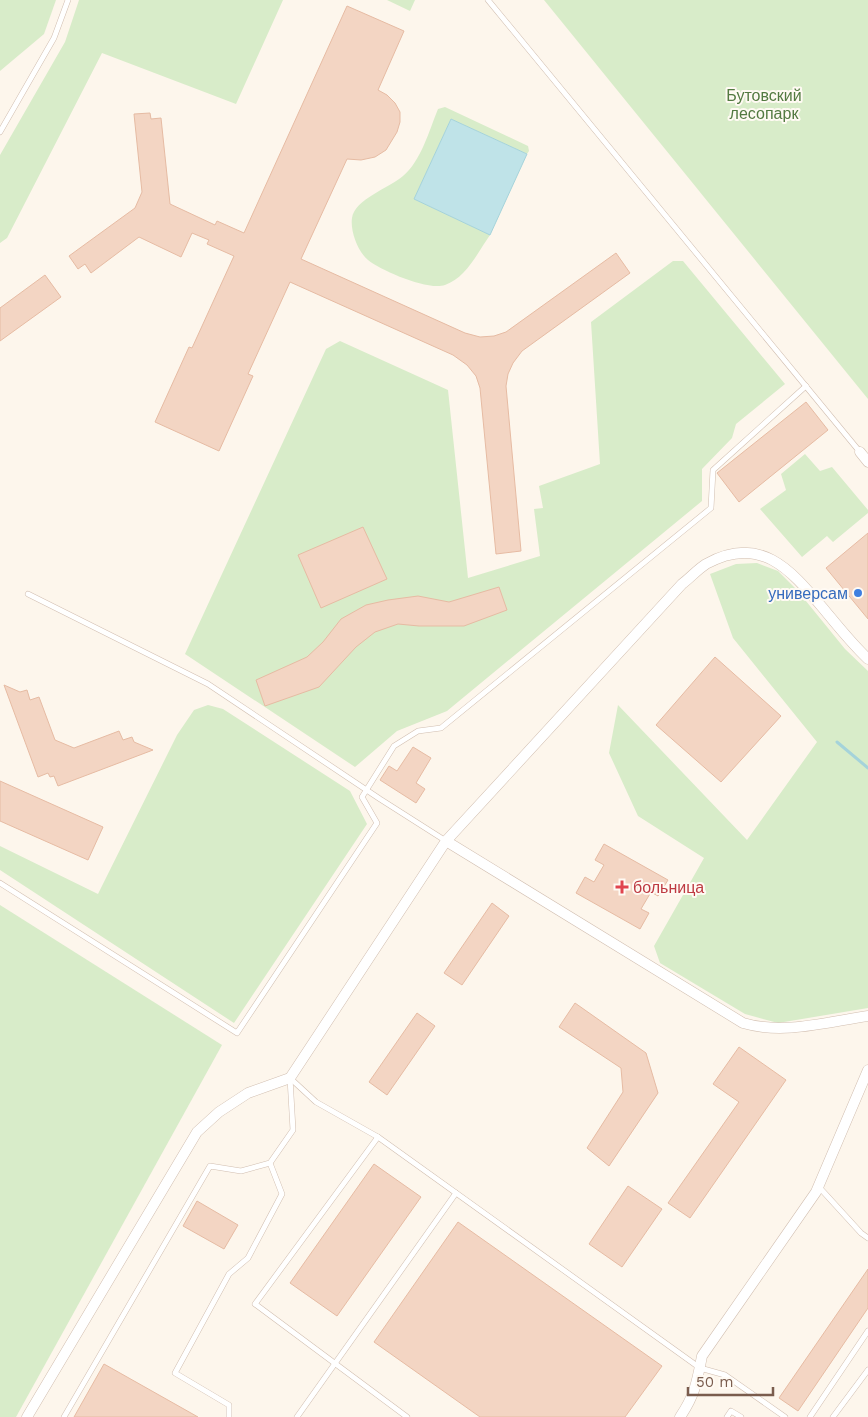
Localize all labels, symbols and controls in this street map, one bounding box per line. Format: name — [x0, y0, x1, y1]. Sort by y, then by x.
park label: Бутовский лесопарк — [726, 86, 802, 123]
place label: универсам — [768, 584, 848, 603]
marker: универсам — [852, 587, 864, 599]
place label: больница — [633, 878, 704, 897]
marker: больница — [615, 880, 629, 894]
scale bar — [688, 1364, 773, 1396]
text: 50 m — [696, 1373, 733, 1391]

